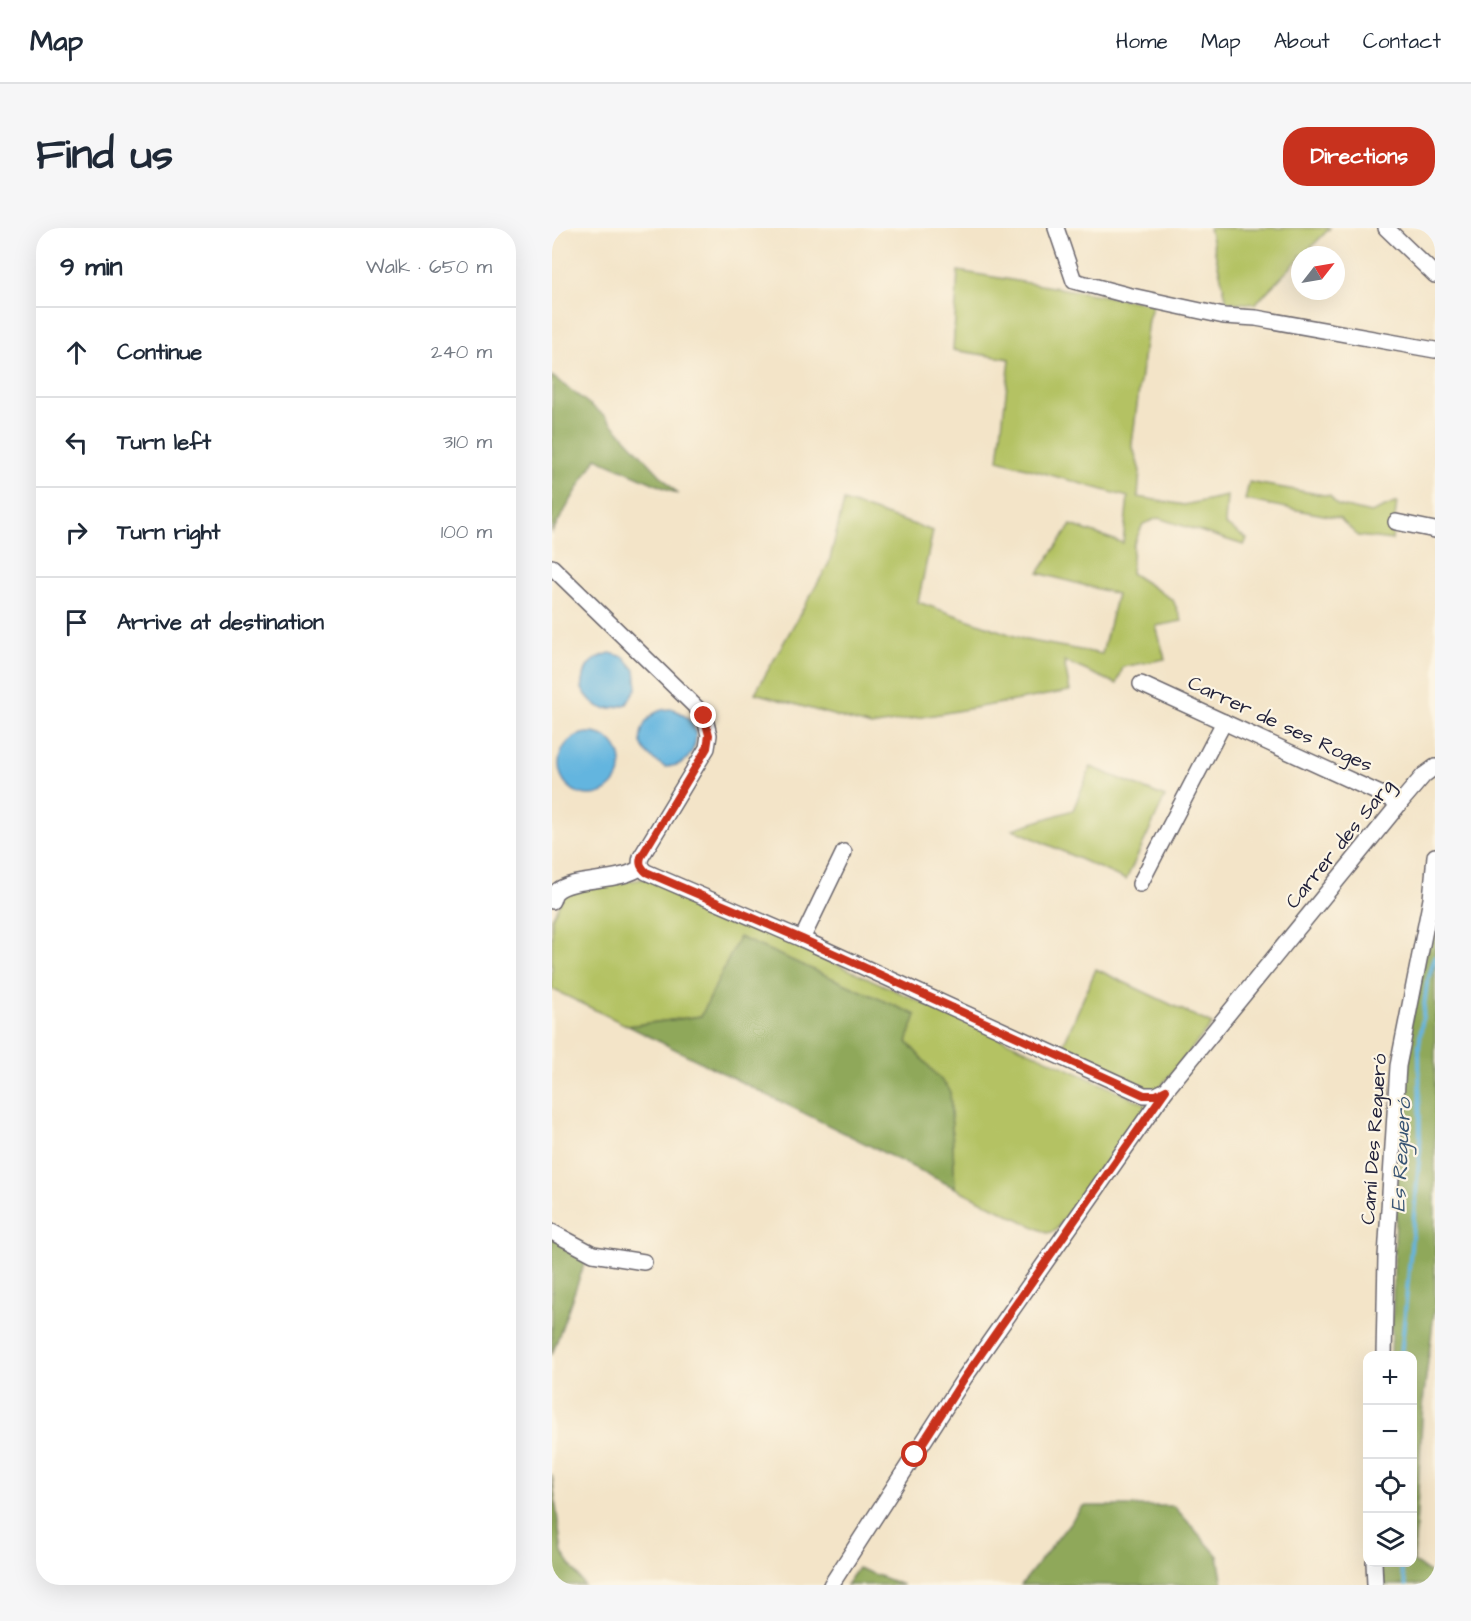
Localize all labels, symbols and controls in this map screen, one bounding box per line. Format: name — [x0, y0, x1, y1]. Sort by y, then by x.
text: Map — [30, 22, 83, 61]
text: Home — [1116, 27, 1168, 56]
text: Map — [1201, 27, 1241, 56]
text: About — [1274, 27, 1330, 56]
text: Contact — [1363, 27, 1441, 56]
text: Find us — [36, 127, 173, 185]
button: Directions — [1283, 127, 1435, 186]
north arrow — [1291, 246, 1345, 300]
text: 9 min — [60, 249, 122, 285]
text: Walk · 650 m — [366, 253, 492, 281]
icon: ahead — [60, 336, 93, 369]
text: Continue — [117, 337, 202, 368]
text: 240 m — [431, 338, 492, 366]
icon: left — [60, 426, 93, 459]
text: Turn left — [117, 427, 211, 458]
text: 310 m — [443, 428, 492, 456]
icon: right — [60, 516, 93, 549]
text: Turn right — [117, 517, 220, 548]
text: 100 m — [441, 518, 492, 546]
icon: arrive — [60, 606, 93, 639]
text: Arrive at destination — [117, 607, 324, 638]
street label: Carrer de ses Roges — [1183, 669, 1377, 780]
route end — [690, 702, 716, 728]
street label: Carrer des Sarg — [1279, 773, 1402, 916]
street label: Camí Des Regueró — [1354, 1053, 1395, 1226]
water label: Es Regueró — [1384, 1095, 1420, 1213]
map controls — [1363, 1351, 1417, 1567]
button: + — [1363, 1351, 1417, 1405]
button: − — [1363, 1405, 1417, 1459]
route start — [901, 1441, 927, 1467]
button: locate — [1363, 1459, 1417, 1513]
button: layers — [1363, 1513, 1417, 1567]

